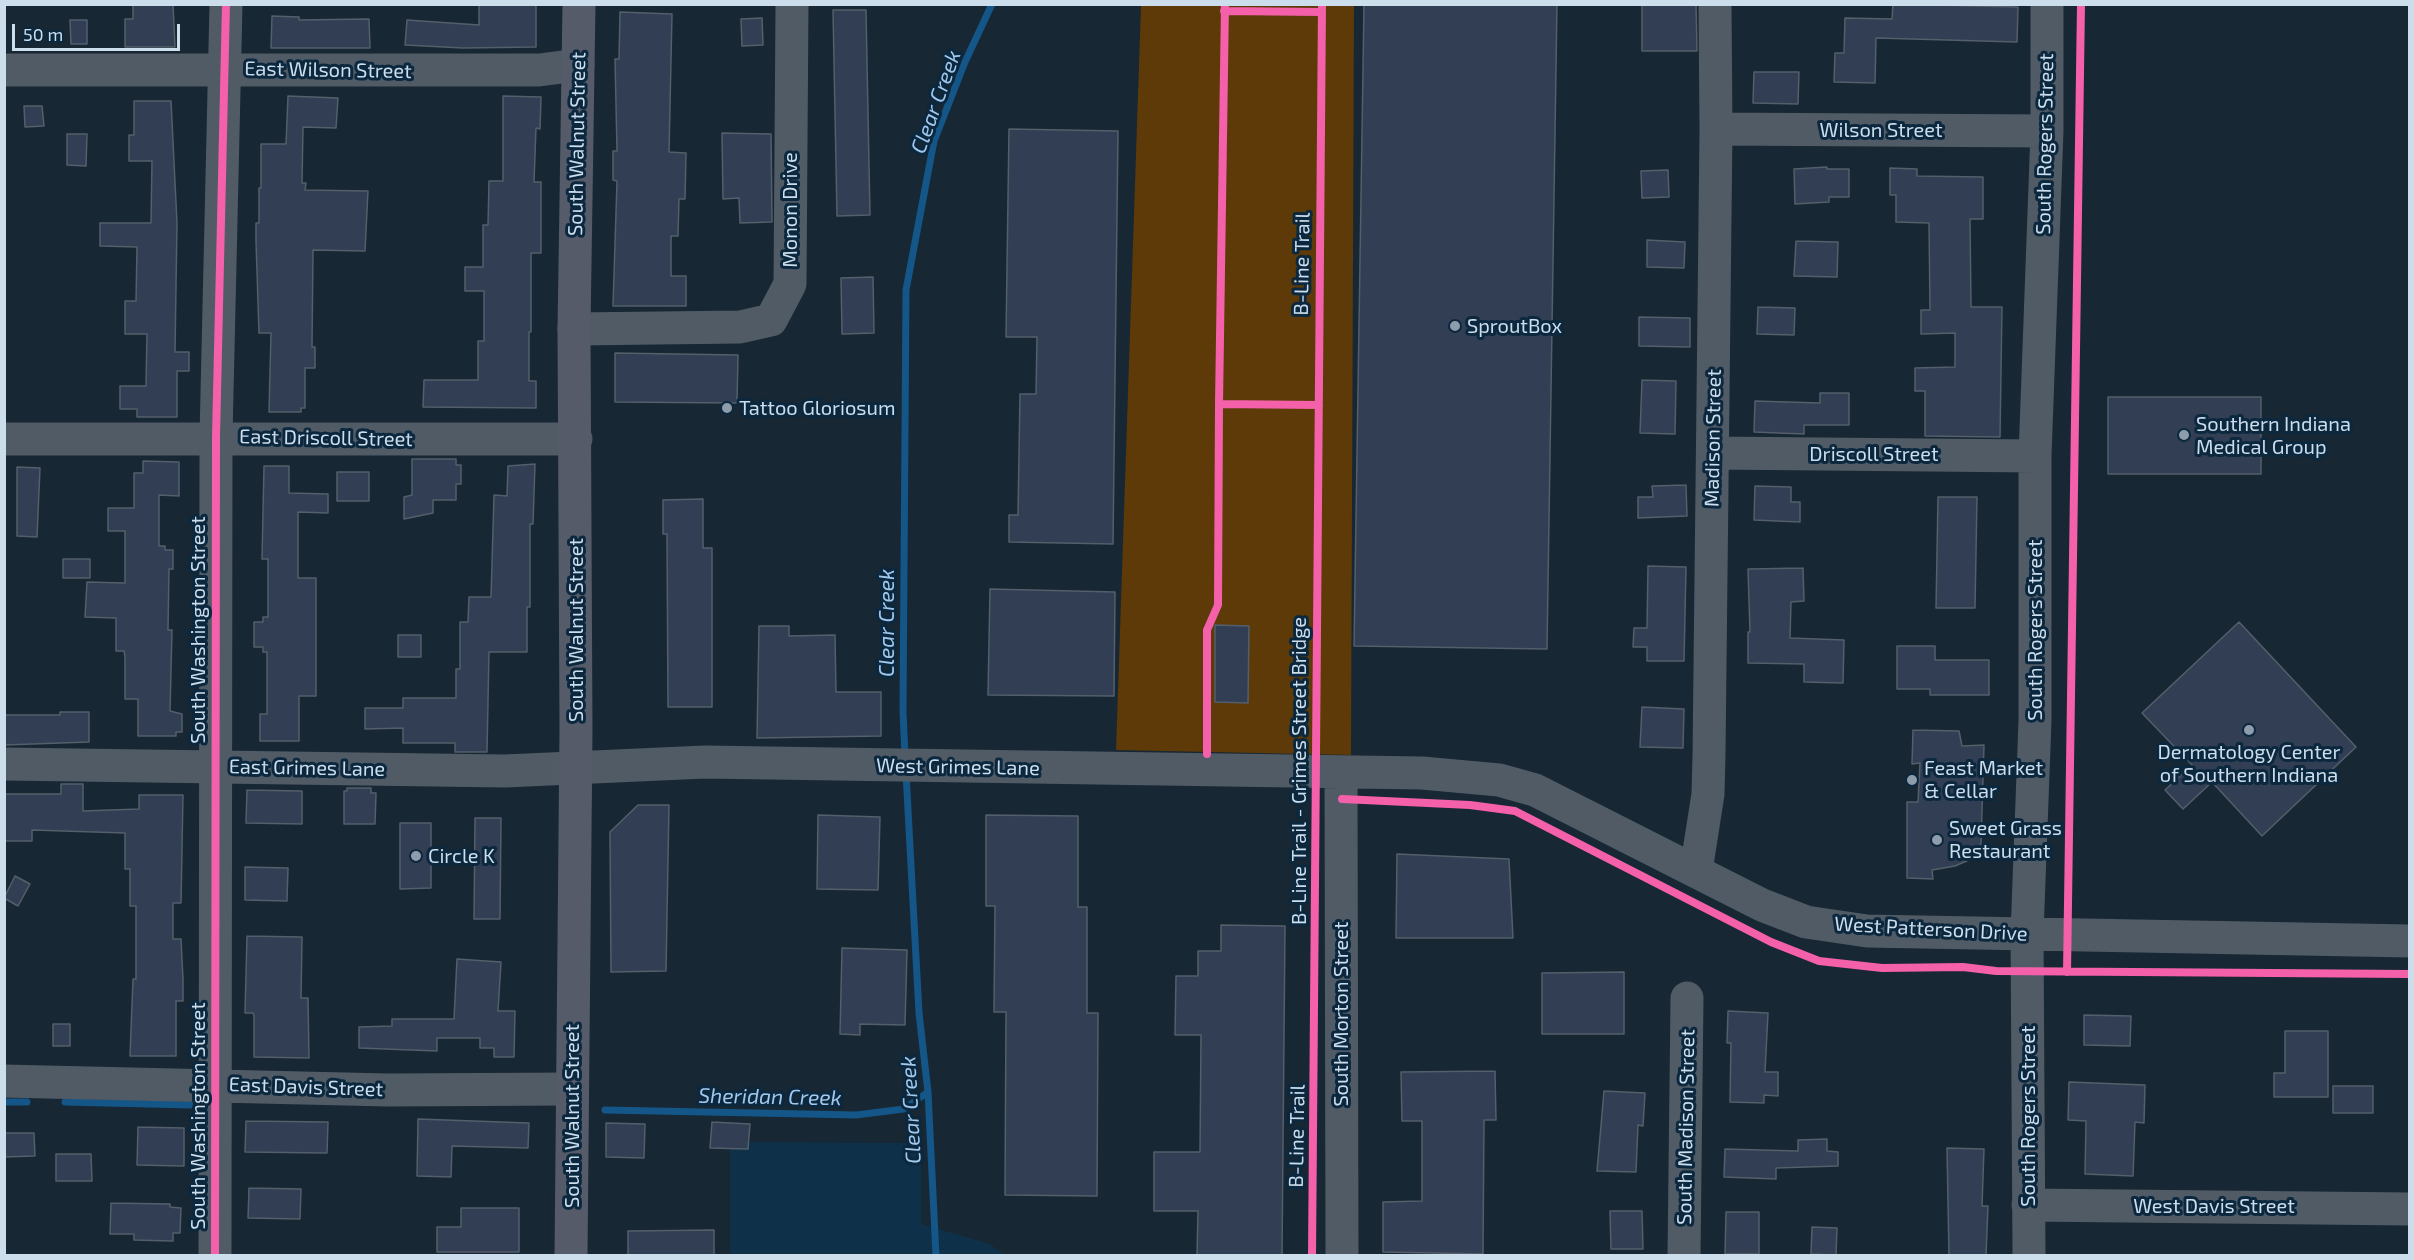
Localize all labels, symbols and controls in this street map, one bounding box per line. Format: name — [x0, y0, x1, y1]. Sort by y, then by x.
scale bar — [15, 12, 183, 50]
text: 50 m — [23, 23, 63, 45]
water label: Clear Creek — [906, 47, 966, 157]
street label: South Walnut Street — [563, 52, 591, 236]
street label: South Rogers Street — [2031, 53, 2059, 235]
street label: East Wilson Street — [244, 57, 412, 83]
street label: Wilson Street — [1819, 118, 1943, 142]
street label: Monon Drive — [778, 152, 802, 268]
street label: B-Line Trail — [1289, 212, 1315, 316]
place label: SproutBox — [1467, 314, 1562, 338]
marker: SproutBox — [1448, 319, 1462, 333]
street label: Madison Street — [1700, 369, 1726, 507]
place label: Tattoo Gloriosum — [739, 396, 895, 420]
marker: Tattoo Gloriosum — [720, 401, 734, 415]
place label: Southern Indiana Medical Group — [2196, 412, 2351, 459]
street label: East Driscoll Street — [239, 424, 413, 452]
marker: Southern Indiana Medical Group — [2177, 428, 2191, 442]
street label: Driscoll Street — [1809, 442, 1939, 466]
street label: South Washington Street — [186, 516, 210, 744]
street label: South Walnut Street — [564, 538, 588, 722]
street label: South Rogers Street — [2023, 539, 2047, 721]
water label: Clear Creek — [874, 569, 900, 677]
street label: B-Line Trail - Grimes Street Bridge — [1287, 617, 1311, 925]
marker: Dermatology Center of Southern Indiana — [2242, 723, 2256, 737]
place label: Dermatology Center of Southern Indiana — [2157, 740, 2341, 787]
street label: West Grimes Lane — [876, 754, 1040, 780]
street label: East Grimes Lane — [229, 755, 385, 781]
place label: Feast Market & Cellar — [1924, 756, 2043, 803]
marker: Feast Market & Cellar — [1905, 773, 1919, 787]
place label: Sweet Grass Restaurant — [1949, 816, 2062, 863]
marker: Sweet Grass Restaurant — [1930, 833, 1944, 847]
place label: Circle K — [428, 844, 495, 868]
marker: Circle K — [409, 849, 423, 863]
street label: West Patterson Drive — [1834, 912, 2028, 946]
street label: South Morton Street — [1329, 921, 1353, 1107]
street label: South Washington Street — [186, 1002, 210, 1230]
street label: South Walnut Street — [560, 1024, 584, 1208]
street label: South Rogers Street — [2016, 1025, 2040, 1207]
street label: South Madison Street — [1672, 1029, 1700, 1225]
water label: Clear Creek — [896, 1055, 926, 1165]
street label: East Davis Street — [228, 1072, 384, 1102]
water label: Sheridan Creek — [698, 1083, 842, 1111]
street label: B-Line Trail — [1284, 1084, 1310, 1188]
street label: West Davis Street — [2133, 1194, 2295, 1218]

